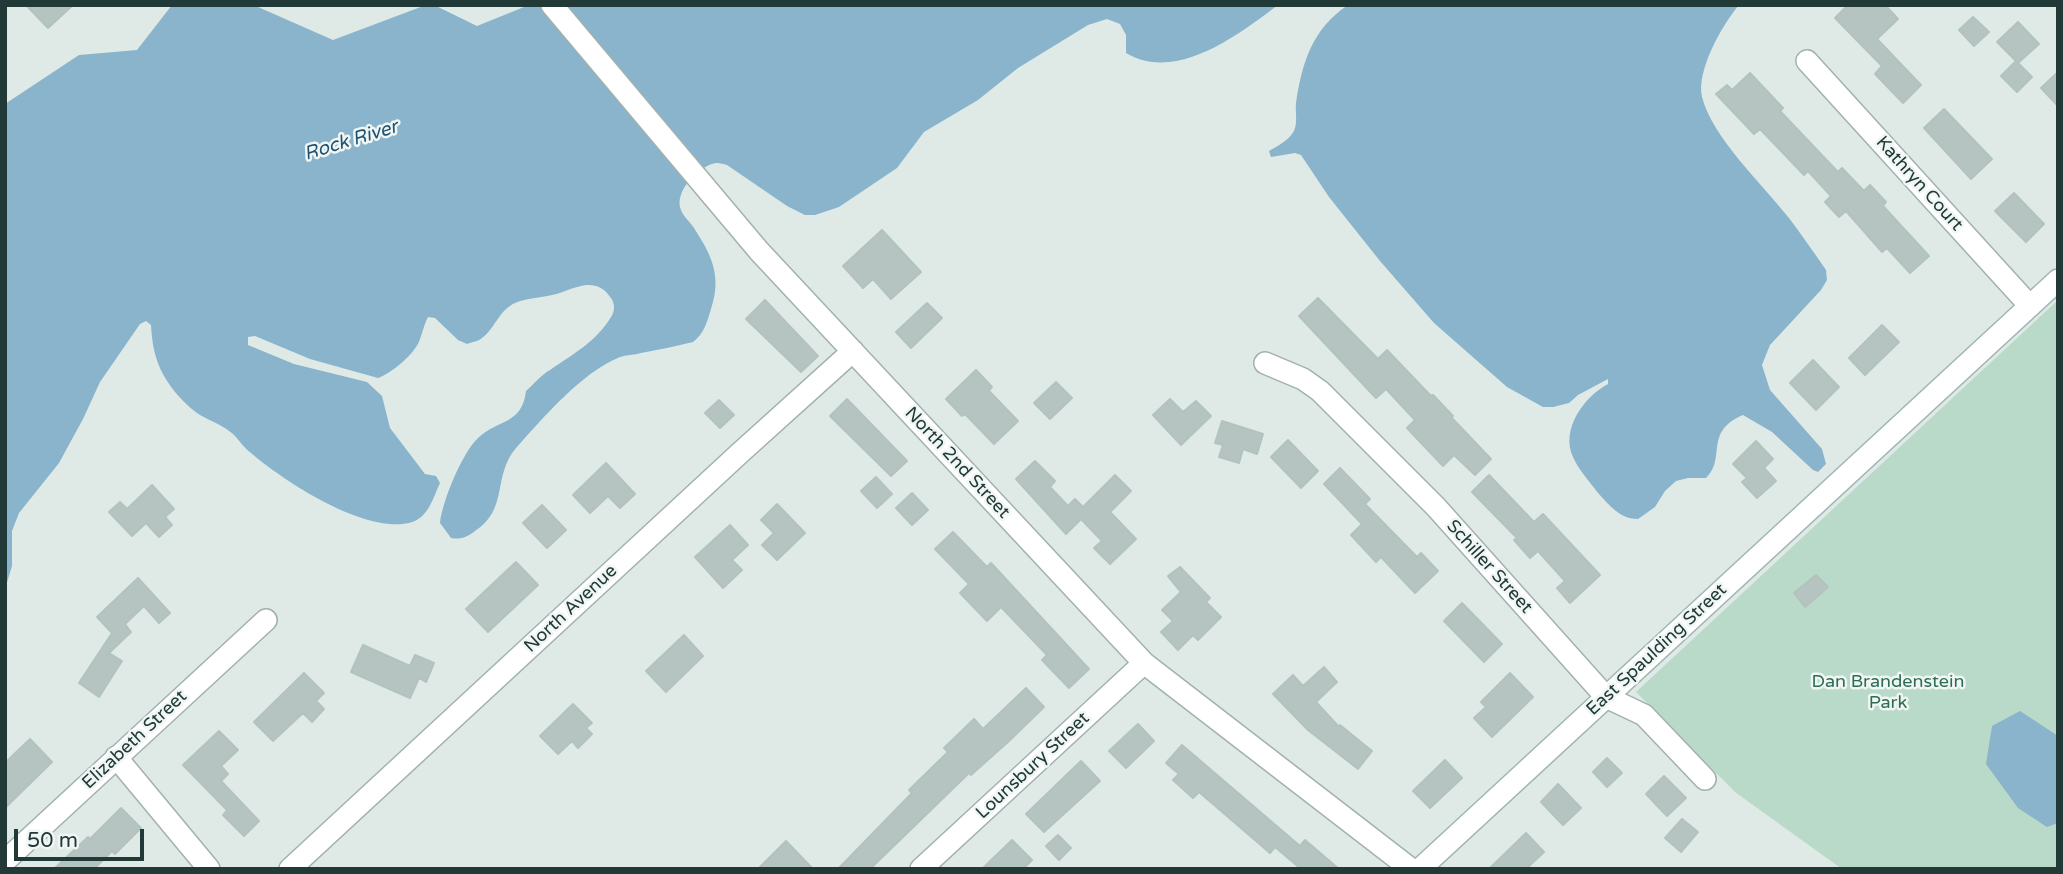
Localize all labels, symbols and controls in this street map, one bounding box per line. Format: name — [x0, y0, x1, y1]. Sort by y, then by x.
water label: Rock River — [301, 116, 401, 166]
street label: Kathryn Court — [1871, 132, 1967, 236]
street label: North 2nd Street — [900, 403, 1014, 523]
street label: Schiller Street — [1441, 516, 1537, 618]
street label: North Avenue — [520, 561, 622, 657]
street label: East Spaulding Street — [1582, 579, 1732, 721]
park label: Dan Brandenstein Park — [1812, 671, 1964, 714]
street label: Elizabeth Street — [78, 686, 192, 794]
street label: Lounsbury Street — [972, 708, 1094, 824]
scale bar — [18, 814, 147, 858]
text: 50 m — [27, 828, 78, 853]

